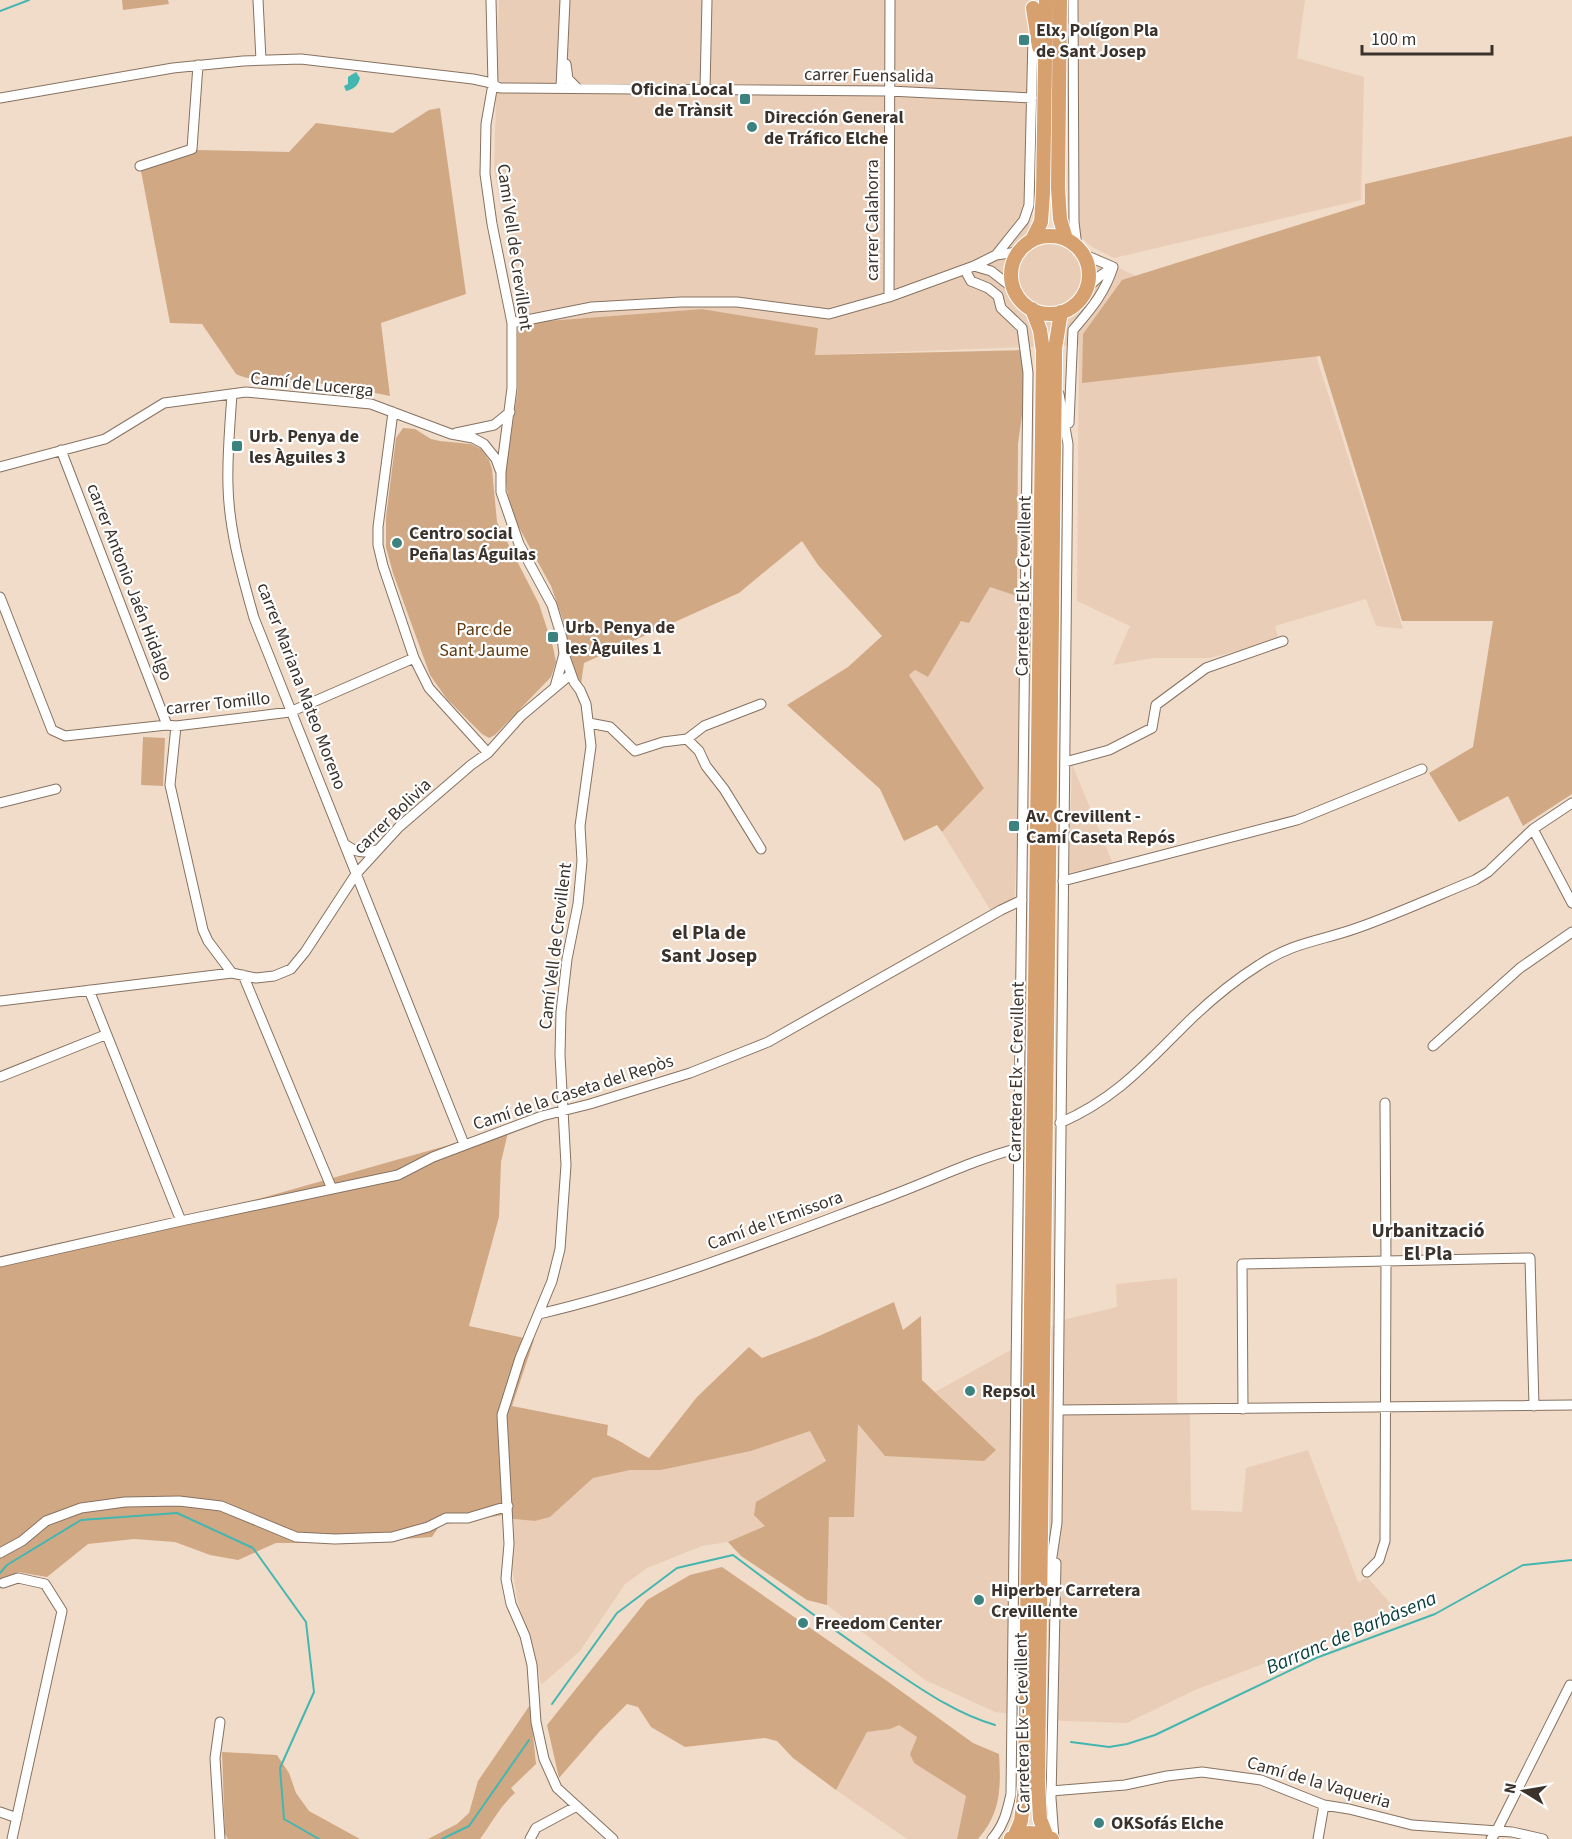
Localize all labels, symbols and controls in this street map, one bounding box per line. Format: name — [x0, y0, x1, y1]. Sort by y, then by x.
place label: Elx, Polígon Pla de Sant Josep — [1036, 18, 1159, 64]
scale bar — [1362, 18, 1492, 56]
text: 100 m — [1371, 27, 1416, 52]
marker: Elx, Polígon Pla de Sant Josep — [1017, 33, 1031, 47]
street label: carrer Fuensalida — [804, 62, 934, 89]
place label: Oficina Local de Trànsit — [631, 77, 733, 123]
marker: Oficina Local de Trànsit — [738, 92, 752, 106]
place label: Dirección General de Tráfico Elche — [764, 105, 904, 151]
marker: Dirección General de Tráfico Elche — [745, 120, 759, 134]
street label: carrer Calahorra — [860, 159, 885, 281]
street label: Camí Vell de Crevillent — [490, 162, 539, 332]
street label: Camí de Lucerga — [249, 366, 375, 403]
place label: Urb. Penya de les Àguiles 3 — [249, 424, 359, 470]
marker: Urb. Penya de les Àguiles 3 — [230, 439, 244, 453]
street label: carrer Antonio Jaén Hidalgo — [80, 480, 179, 684]
street label: Carretera Elx - Crevillent — [1009, 495, 1038, 677]
place label: Centro social Peña las Águilas — [409, 521, 536, 567]
marker: Centro social Peña las Águilas — [390, 536, 404, 550]
street label: carrer Mariana Mateo Moreno — [250, 579, 353, 793]
place label: Urb. Penya de les Àguiles 1 — [565, 615, 675, 661]
park label: Parc de Sant Jaume — [439, 617, 529, 663]
marker: Urb. Penya de les Àguiles 1 — [546, 630, 560, 644]
street label: carrer Tomillo — [165, 686, 271, 721]
street label: carrer Bolivia — [348, 773, 437, 860]
place label: Av. Crevillent - Camí Caseta Repós — [1025, 804, 1175, 850]
marker: Av. Crevillent - Camí Caseta Repós — [1007, 819, 1021, 833]
street label: Camí Vell de Crevillent — [533, 861, 578, 1031]
district label: el Pla de Sant Josep — [661, 919, 757, 970]
street label: Carretera Elx - Crevillent — [1002, 981, 1031, 1163]
street label: Camí de la Caseta del Repòs — [470, 1048, 677, 1137]
street label: Camí de l'Emissora — [704, 1184, 846, 1257]
district label: Urbanització El Pla — [1371, 1217, 1485, 1268]
place label: Repsol — [982, 1379, 1036, 1404]
marker: Repsol — [963, 1384, 977, 1398]
place label: Hiperber Carretera Crevillente — [991, 1578, 1141, 1624]
water label: Barranc de Barbàsena — [1262, 1584, 1441, 1682]
marker: Hiperber Carretera Crevillente — [972, 1593, 986, 1607]
place label: Freedom Center — [815, 1611, 943, 1636]
marker: Freedom Center — [796, 1616, 810, 1630]
street label: Carretera Elx - Crevillent — [1008, 1632, 1037, 1814]
street label: Camí de la Vaqueria — [1244, 1750, 1394, 1815]
north arrow — [1494, 1761, 1554, 1821]
text: N — [1498, 1781, 1522, 1796]
place label: OKSofás Elche — [1111, 1811, 1224, 1836]
marker: OKSofás Elche — [1092, 1816, 1106, 1830]

